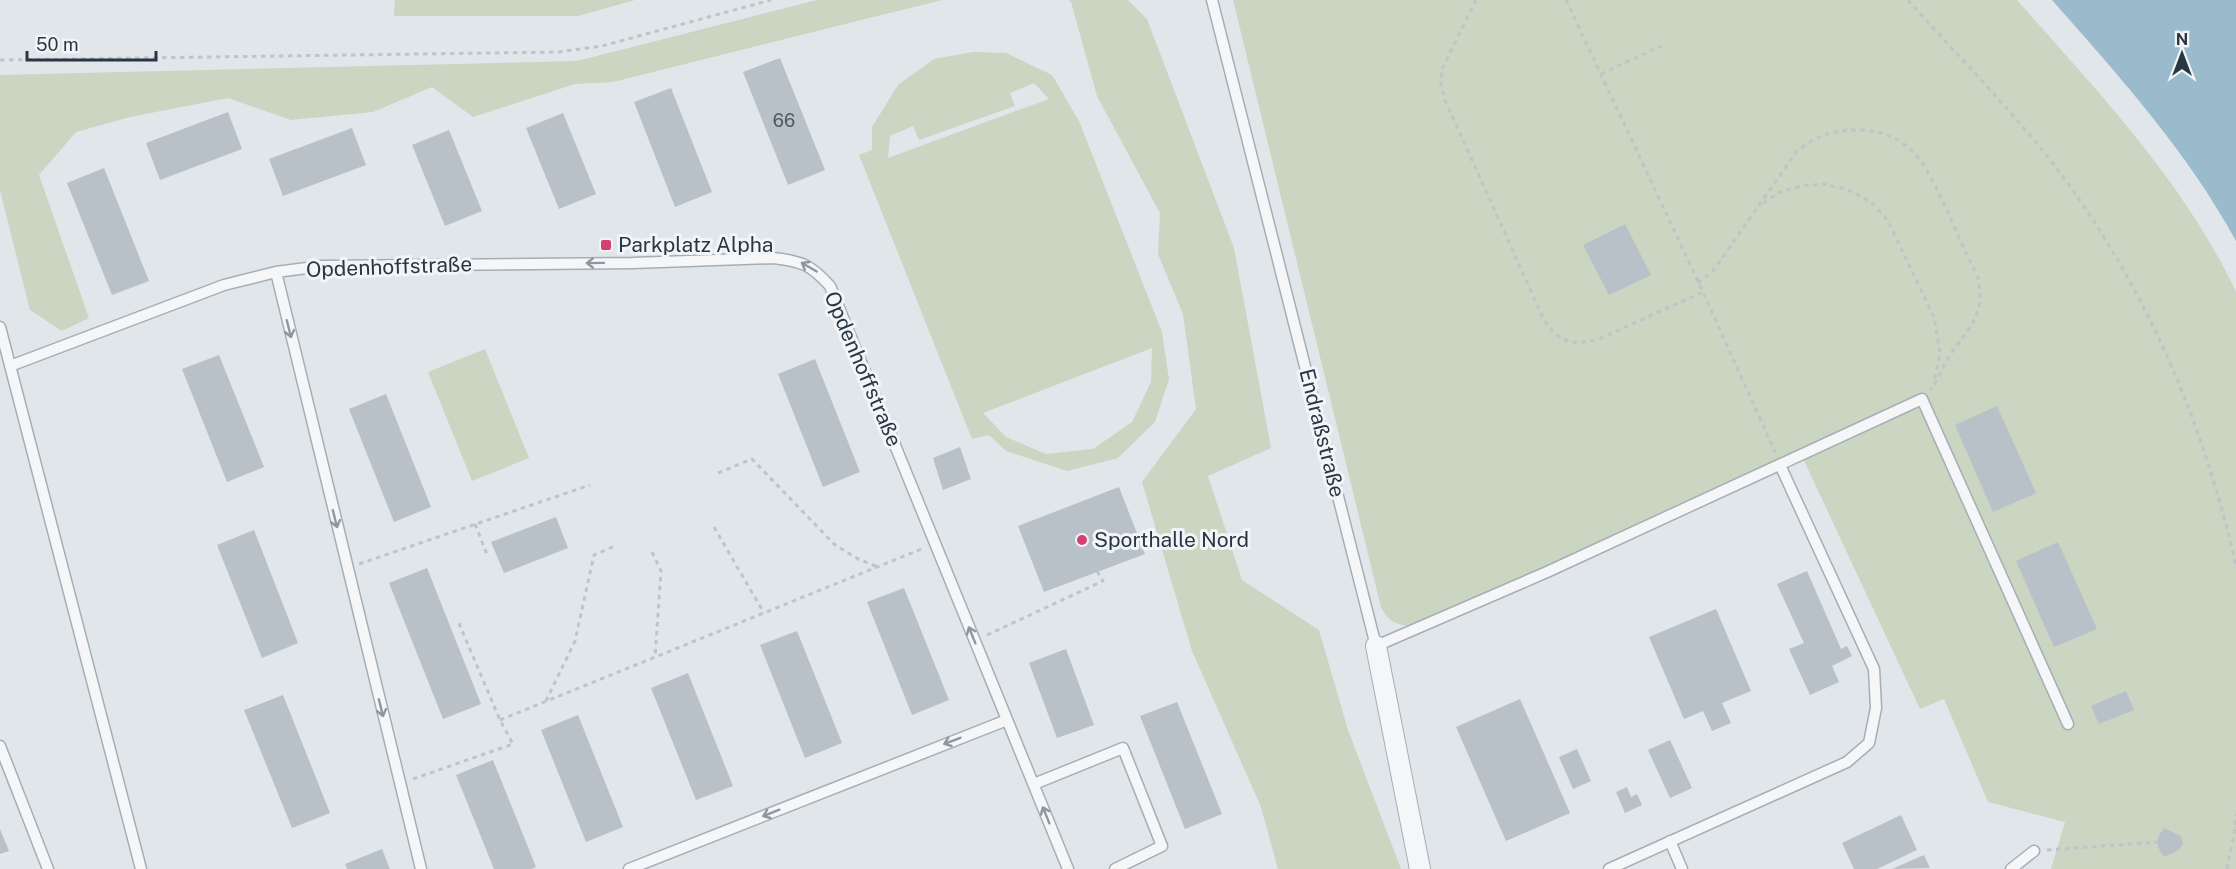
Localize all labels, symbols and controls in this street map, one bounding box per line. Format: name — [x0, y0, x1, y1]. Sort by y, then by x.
scale bar — [27, 24, 156, 62]
north arrow — [2152, 24, 2212, 84]
text: N — [2176, 30, 2188, 49]
text: 50 m — [36, 34, 79, 55]
house number: 66 — [773, 110, 795, 131]
place label: Parkplatz Alpha — [618, 232, 773, 257]
marker: Parkplatz Alpha — [599, 238, 613, 252]
street label: Opdenhoffstraße — [306, 251, 472, 282]
one-way arrow — [585, 257, 605, 269]
one-way arrow — [801, 261, 818, 273]
street label: Opdenhoffstraße — [819, 287, 907, 450]
one-way arrow — [284, 319, 296, 338]
street label: Endraßstraße — [1294, 366, 1351, 500]
one-way arrow — [329, 509, 341, 528]
place label: Sporthalle Nord — [1094, 527, 1249, 552]
marker: Sporthalle Nord — [1075, 533, 1089, 547]
one-way arrow — [966, 626, 977, 644]
one-way arrow — [376, 698, 388, 717]
one-way arrow — [944, 736, 962, 747]
one-way arrow — [1040, 806, 1051, 825]
one-way arrow — [762, 808, 781, 819]

